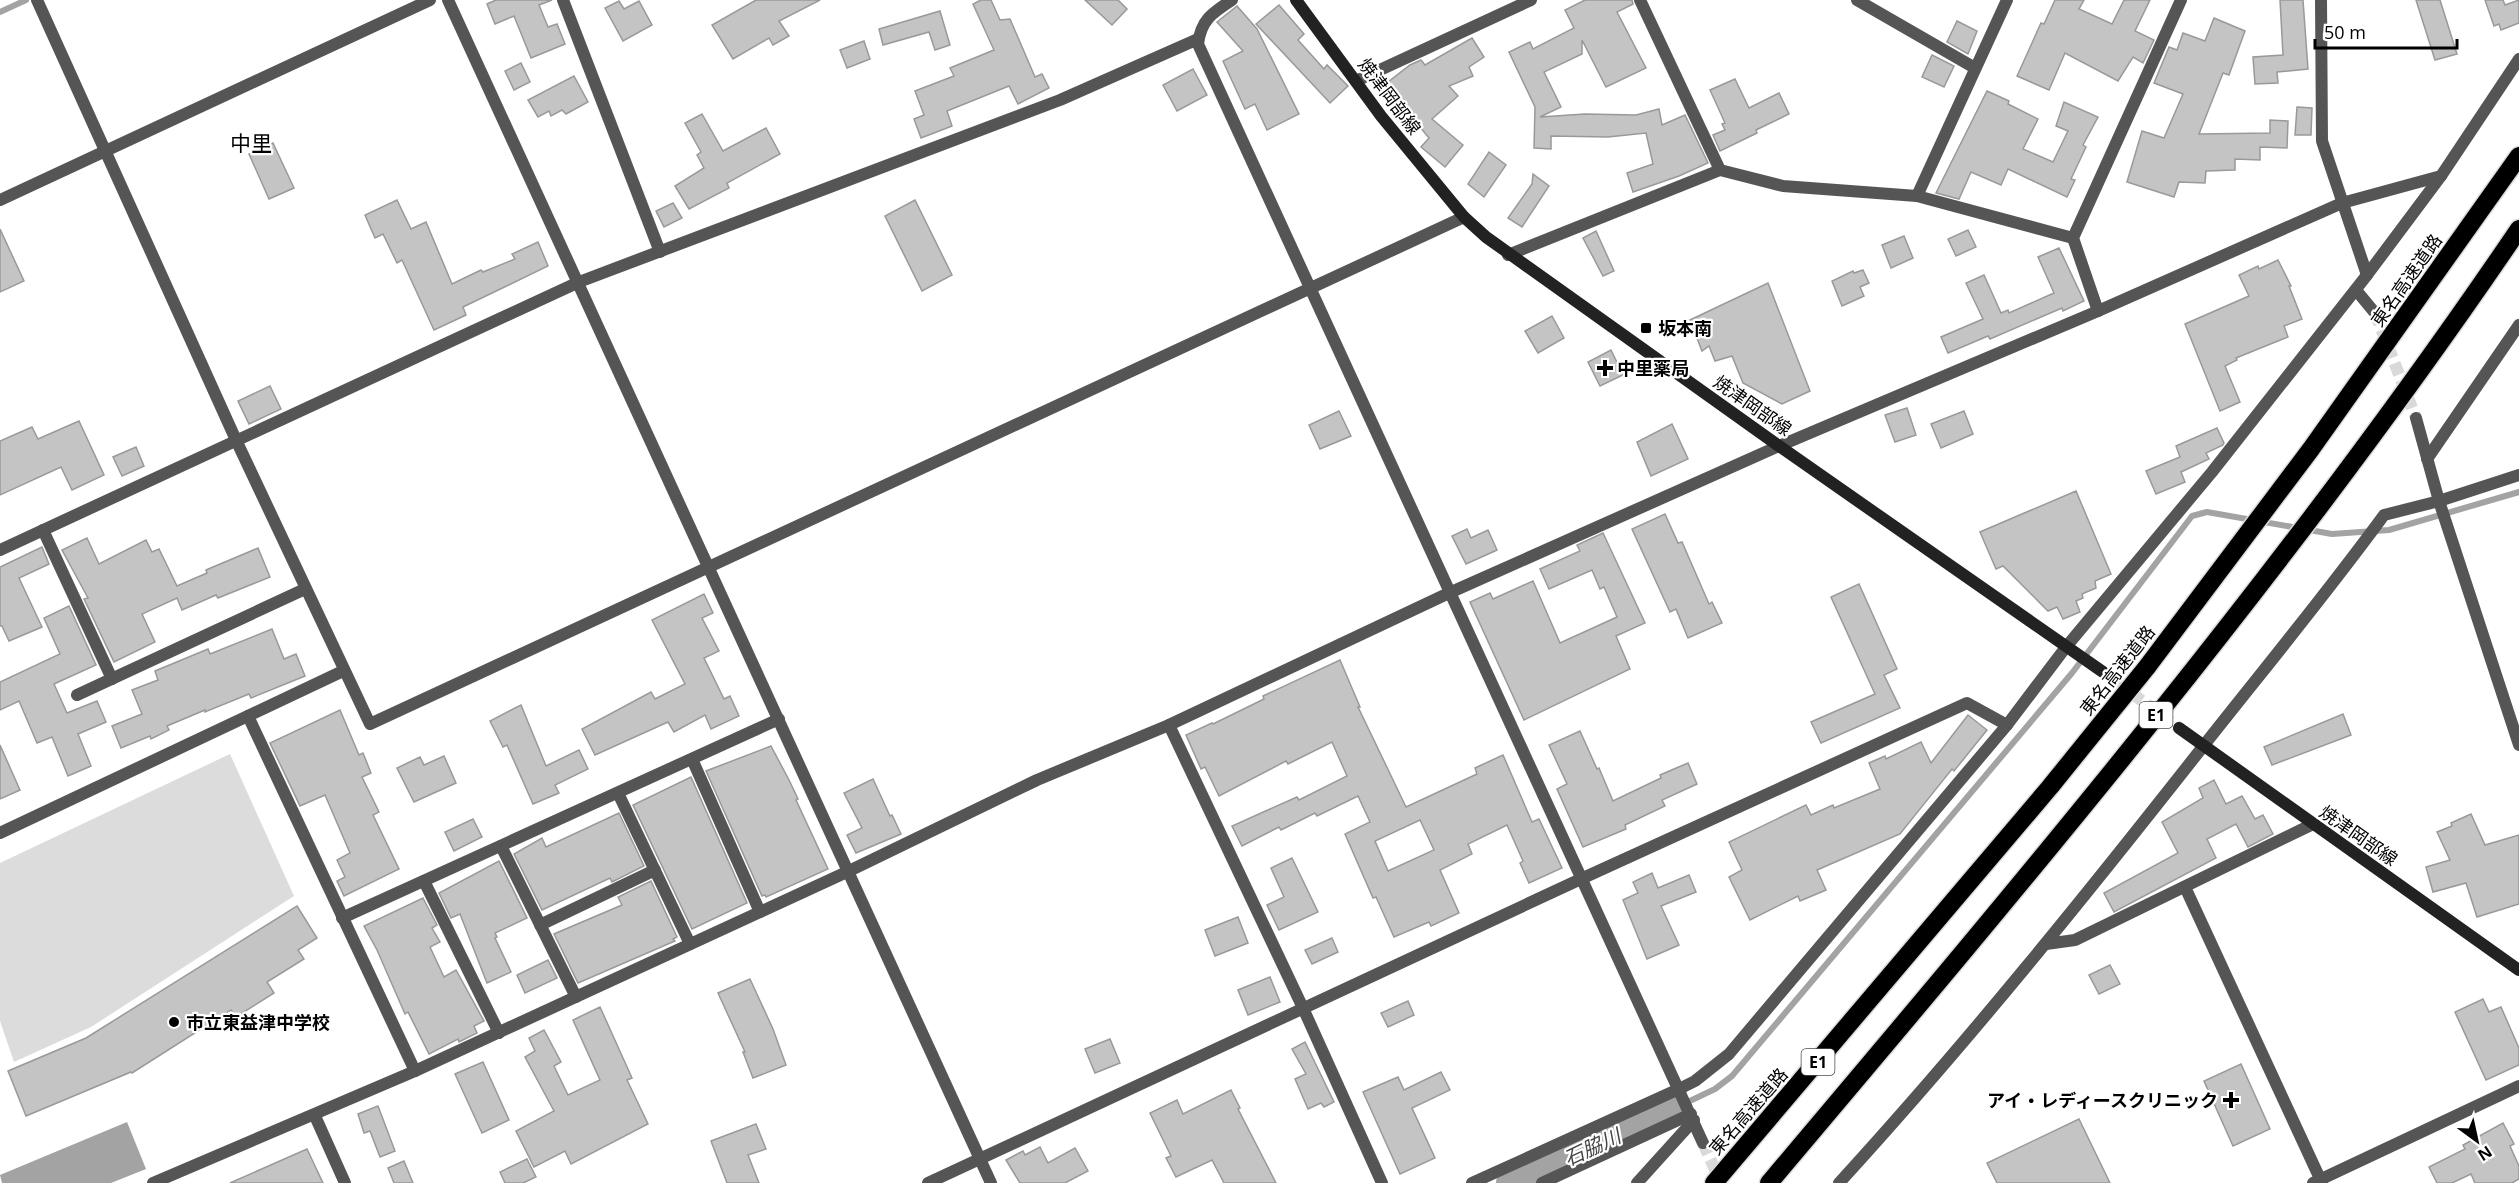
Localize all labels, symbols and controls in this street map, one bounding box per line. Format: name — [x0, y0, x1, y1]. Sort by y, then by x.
scale bar — [2315, 12, 2458, 50]
text: 50 m — [2324, 20, 2366, 44]
street label: 焼津岡部線 — [1353, 53, 1427, 139]
district label: 中里 — [230, 129, 272, 157]
street label: 東名高速道路 — [2365, 229, 2447, 331]
place label: 坂本南 — [1658, 316, 1712, 340]
marker: 坂本南 — [1639, 321, 1653, 335]
place label: 中里薬局 — [1617, 356, 1689, 380]
marker: 中里薬局 — [1598, 361, 1612, 375]
street label: 焼津岡部線 — [1709, 369, 1797, 441]
street label: 東名高速道路 — [2074, 620, 2160, 720]
road number: E1 — [2140, 702, 2172, 728]
street label: 焼津岡部線 — [2315, 799, 2403, 871]
place label: 市立東益津中学校 — [186, 1010, 330, 1034]
marker: 市立東益津中学校 — [167, 1015, 181, 1029]
road number: E1 — [1802, 1049, 1834, 1075]
street label: 東名高速道路 — [1704, 1062, 1792, 1160]
place label: アイ・レディースクリニック — [1987, 1088, 2218, 1112]
marker: アイ・レディースクリニック — [2222, 1091, 2240, 1109]
north arrow — [2447, 1111, 2507, 1171]
water label: 石脇川 — [1559, 1121, 1627, 1172]
text: N — [2474, 1141, 2497, 1166]

